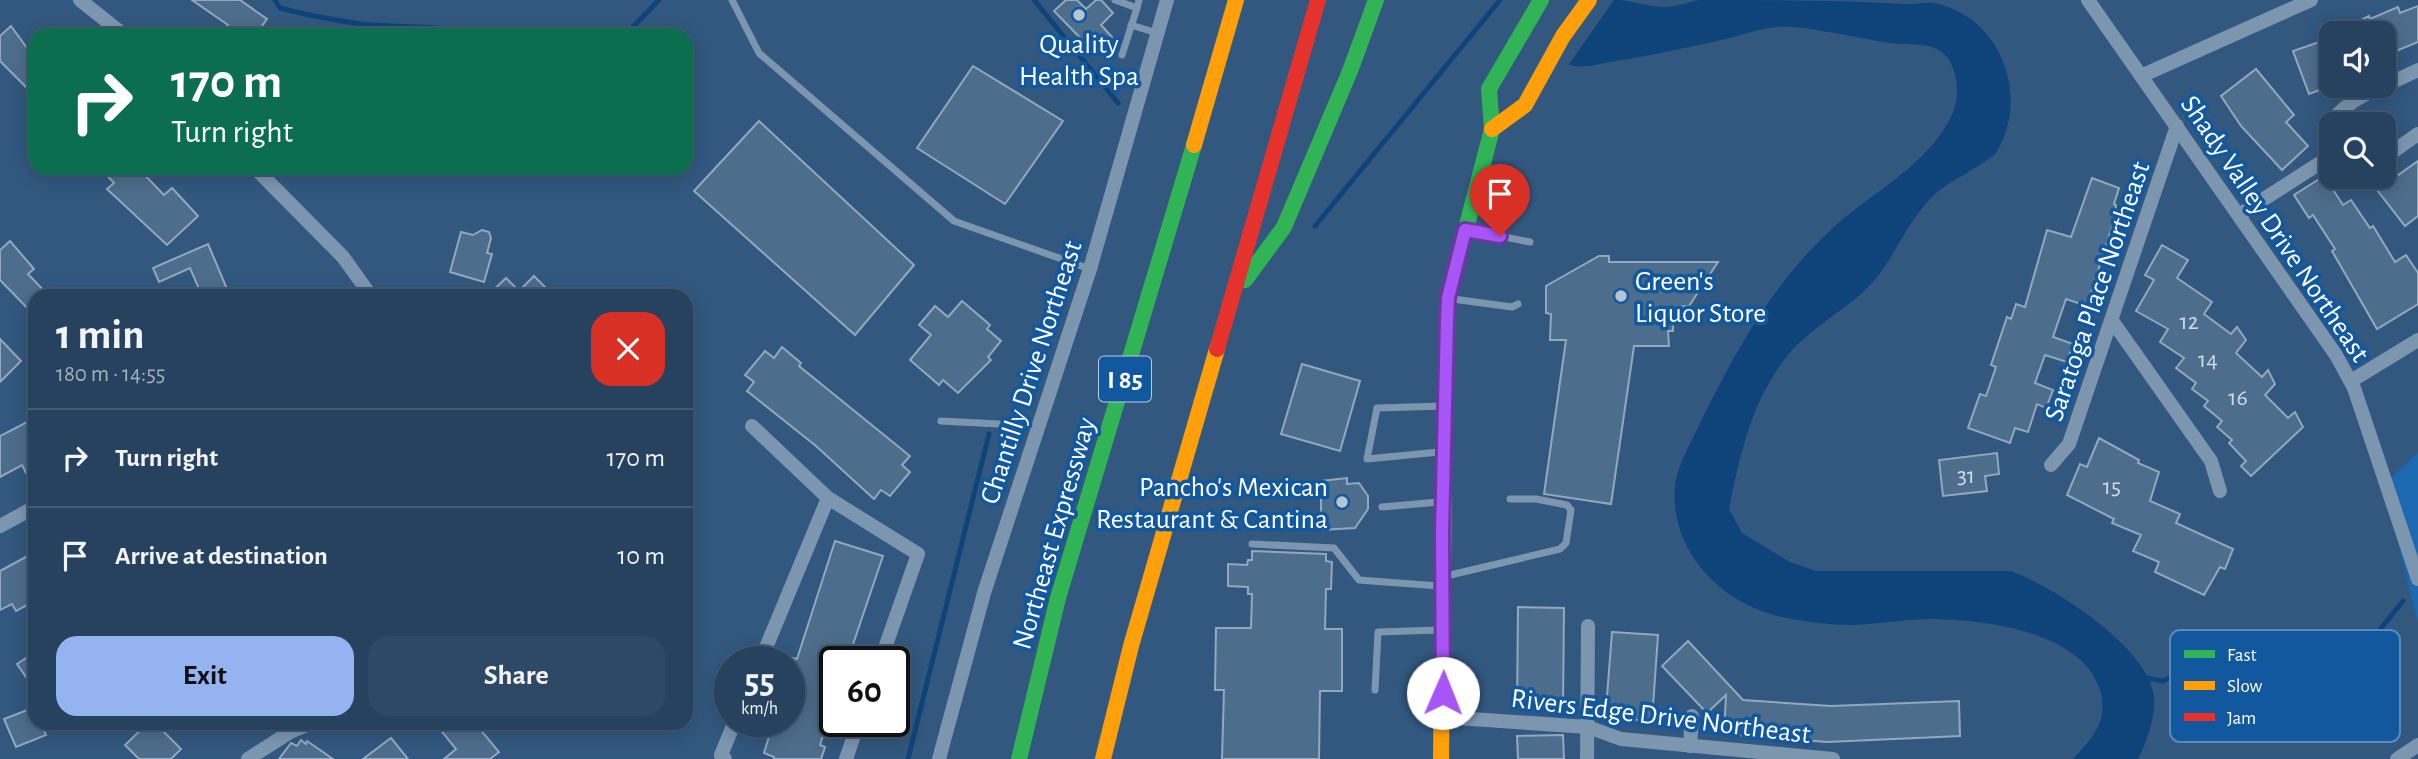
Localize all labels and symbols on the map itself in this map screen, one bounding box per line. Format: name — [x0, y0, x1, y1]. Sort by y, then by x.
marker: Quality Health Spa — [1071, 7, 1087, 23]
place label: Quality Health Spa — [1019, 31, 1139, 91]
street label: Shady Valley Drive Northeast — [2175, 91, 2374, 367]
street label: Saratoga Place Northeast — [2040, 158, 2156, 425]
pin — [1470, 164, 1530, 236]
street label: Chantilly Drive Northeast — [976, 238, 1088, 508]
place label: Green's Liquor Store — [1635, 268, 1766, 328]
marker: Green's Liquor Store — [1613, 288, 1629, 304]
house number: 12 — [2179, 310, 2199, 334]
house number: 14 — [2198, 348, 2218, 372]
road number: I 85 — [1099, 356, 1151, 402]
house number: 16 — [2228, 386, 2248, 410]
street label: Northeast Expressway — [1008, 415, 1101, 653]
house number: 31 — [1957, 464, 1975, 488]
place label: Pancho's Mexican Restaurant & Cantina — [1096, 474, 1328, 534]
house number: 15 — [2103, 475, 2121, 499]
marker: Pancho's Mexican Restaurant & Cantina — [1334, 494, 1350, 510]
legend — [2170, 630, 2400, 742]
speed limit sign: 60 — [819, 646, 910, 737]
text: Fast — [2227, 646, 2257, 665]
position arrow — [1406, 656, 1480, 730]
text: Slow — [2227, 677, 2263, 696]
street label: Rivers Edge Drive Northeast — [1509, 685, 1812, 749]
text: Jam — [2227, 709, 2256, 728]

